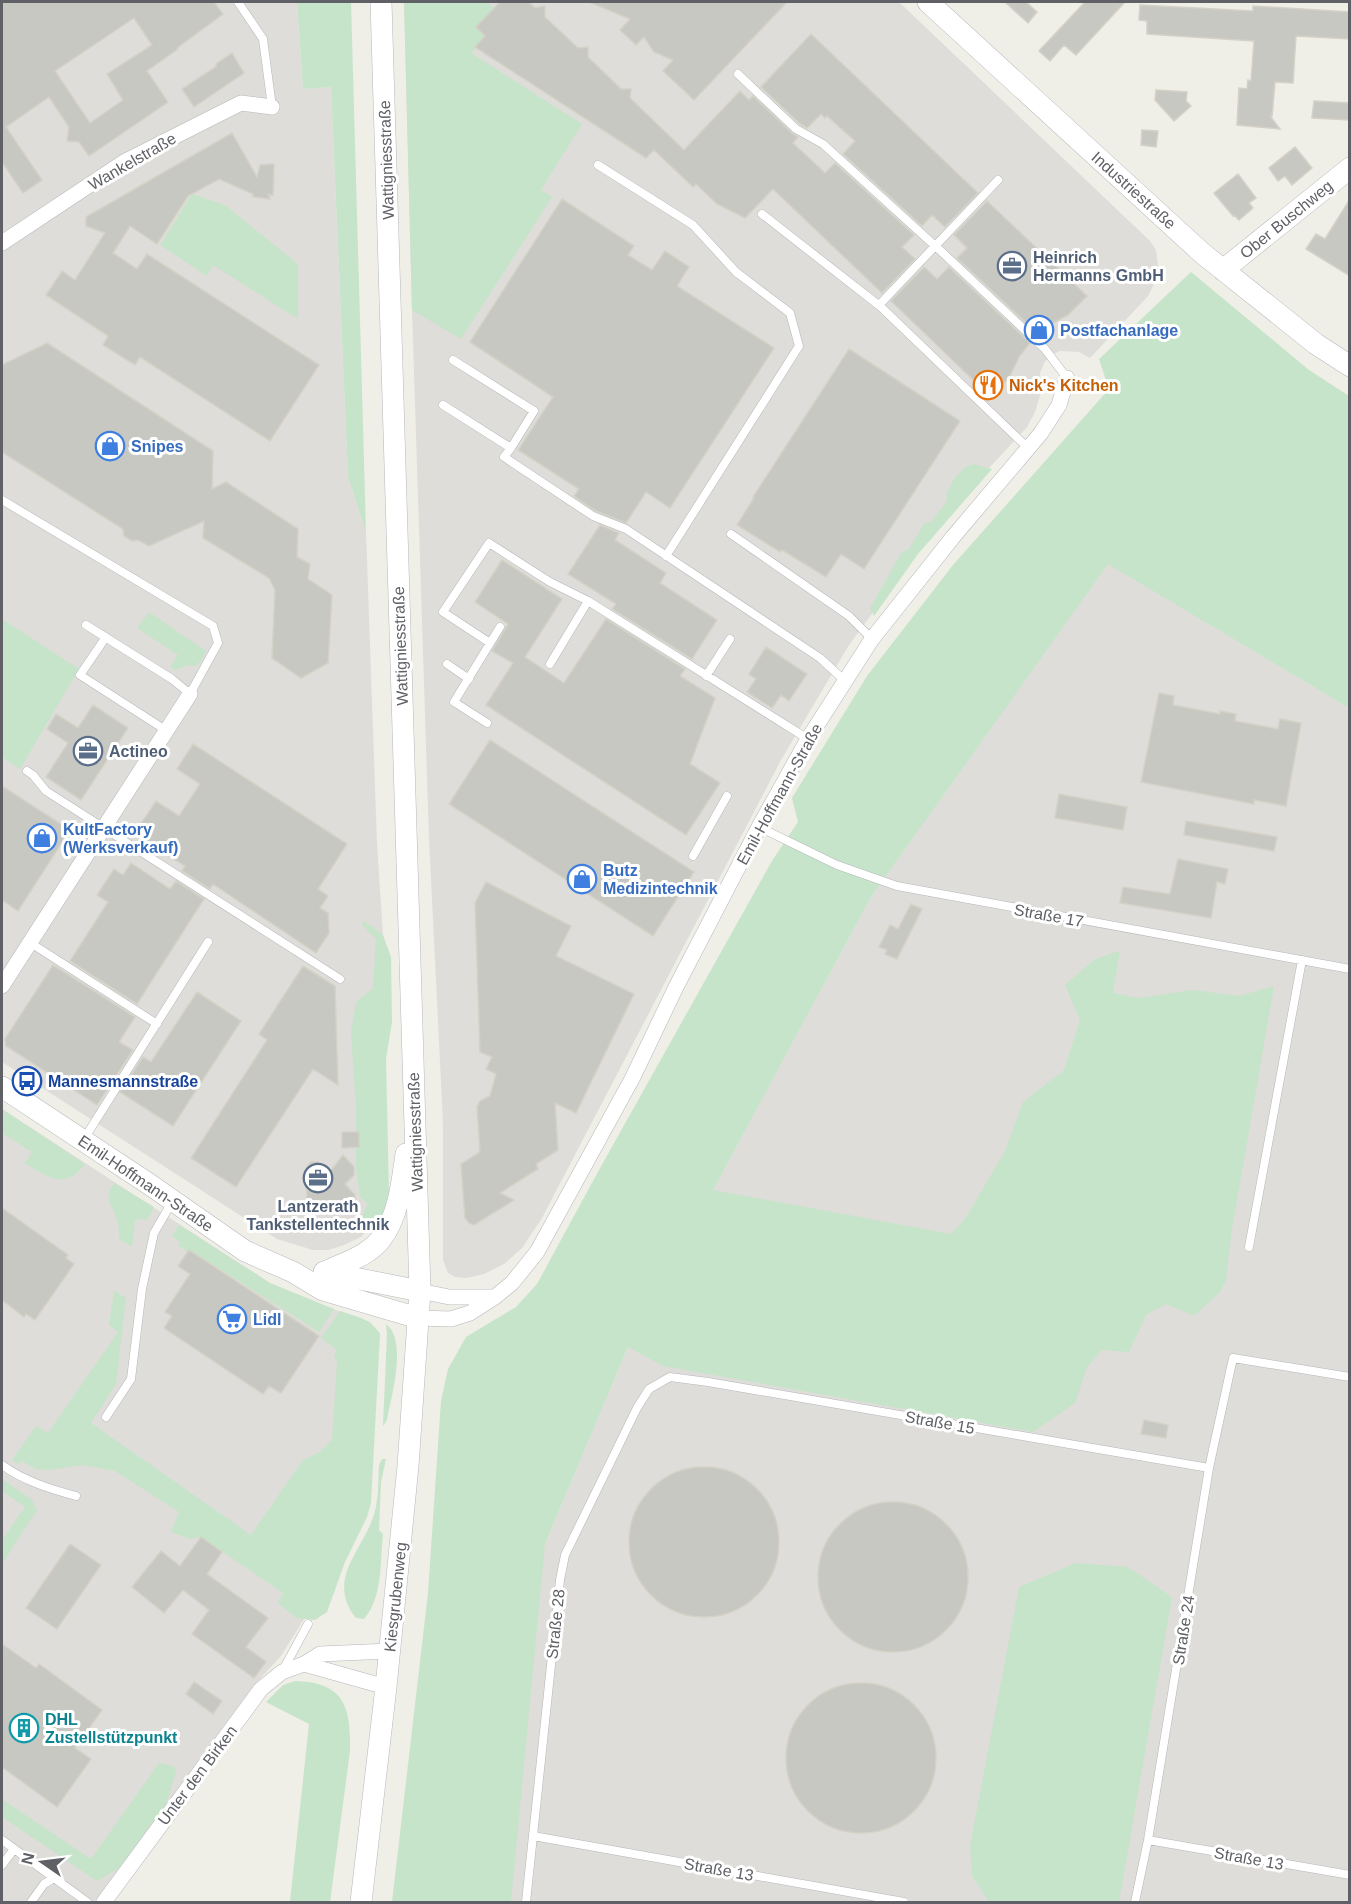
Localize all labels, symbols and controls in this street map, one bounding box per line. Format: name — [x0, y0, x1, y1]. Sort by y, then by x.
street label: Wattigniesstraße — [376, 100, 397, 220]
street label: Wankelstraße — [86, 129, 179, 193]
street label: Industriestraße — [1088, 148, 1179, 232]
street label: Ober Buschweg — [1237, 177, 1336, 262]
place label: Heinrich Hermanns GmbH — [1033, 249, 1164, 284]
office icon: Heinrich Hermanns GmbH — [996, 250, 1028, 282]
shop icon: Postfachanlage — [1023, 314, 1055, 346]
place label: Postfachanlage — [1060, 322, 1178, 339]
restaurant icon: Nick's Kitchen — [972, 369, 1004, 401]
place label: Nick's Kitchen — [1009, 377, 1119, 394]
shop icon: Snipes — [94, 430, 126, 462]
place label: Snipes — [131, 438, 184, 455]
street label: Wattigniesstraße — [390, 586, 411, 706]
street label: Emil-Hoffmann-Straße — [733, 721, 825, 868]
office icon: Actineo — [72, 735, 104, 767]
place label: Actineo — [109, 743, 168, 760]
place label: KultFactory (Werksverkauf) — [63, 821, 178, 856]
shop icon: KultFactory (Werksverkauf) — [26, 822, 58, 854]
place label: Butz Medizintechnik — [603, 862, 718, 897]
shop icon: Butz Medizintechnik — [566, 863, 598, 895]
street label: Straße 17 — [1013, 901, 1085, 930]
bus stop icon: Mannesmannstraße — [11, 1065, 43, 1097]
street label: Wattigniesstraße — [405, 1072, 426, 1192]
place label: Mannesmannstraße — [48, 1073, 198, 1090]
street label: Emil-Hoffmann-Straße — [75, 1132, 216, 1235]
office icon: Lantzerath Tankstellentechnik — [302, 1162, 334, 1194]
place label: Lantzerath Tankstellentechnik — [247, 1198, 390, 1233]
supermarket icon: Lidl — [216, 1303, 248, 1335]
place label: Lidl — [253, 1311, 281, 1328]
street label: Straße 15 — [904, 1408, 976, 1437]
street label: Kiesgrubenweg — [381, 1541, 410, 1653]
street label: Straße 28 — [543, 1588, 568, 1660]
street label: Straße 24 — [1170, 1594, 1197, 1666]
place label: DHL Zustellstützpunkt — [45, 1711, 178, 1746]
building icon: DHL Zustellstützpunkt — [8, 1712, 40, 1744]
street label: Unter den Birken — [154, 1722, 240, 1828]
north arrow — [12, 1832, 72, 1892]
street label: Straße 13 — [1213, 1844, 1285, 1873]
text: N — [18, 1851, 38, 1866]
street label: Straße 13 — [683, 1855, 755, 1884]

